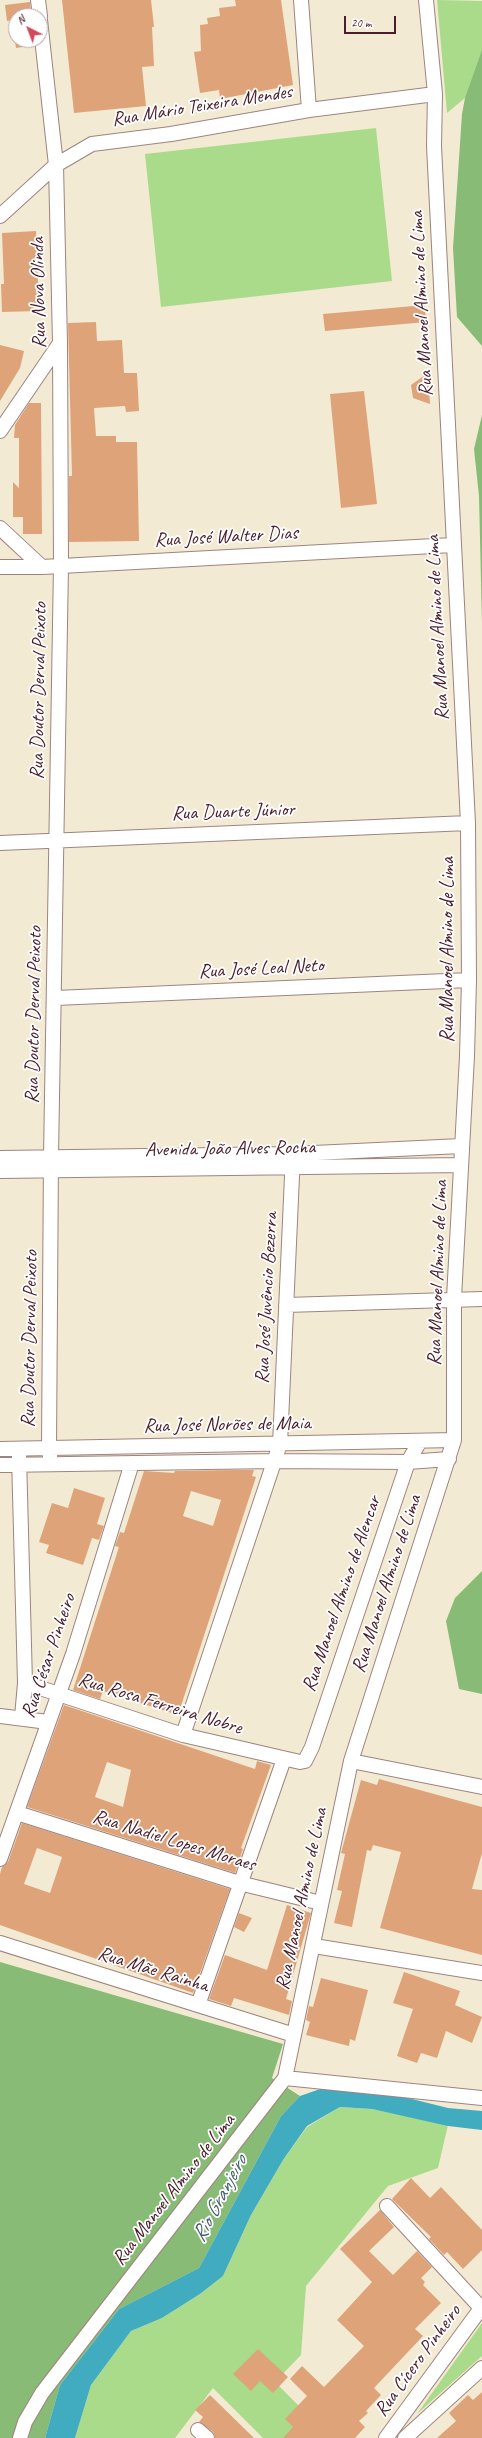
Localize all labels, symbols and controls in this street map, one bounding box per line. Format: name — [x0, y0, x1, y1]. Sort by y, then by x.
north arrow — [8, 8, 48, 48]
scale bar — [346, 8, 398, 34]
text: N — [13, 12, 28, 27]
text: 20 m — [351, 15, 371, 31]
street label: Rua Mário Teixeira Mendes — [110, 80, 294, 132]
street label: Rua Manoel Almino de Lima — [405, 211, 439, 397]
street label: Rua Nova Olinda — [26, 237, 52, 349]
street label: Rua José Walter Dias — [154, 521, 298, 553]
street label: Rua Manoel Almino de Lima — [421, 535, 455, 721]
street label: Rua Doutor Derval Peixoto — [25, 602, 53, 780]
street label: Rua Duarte Júnior — [171, 798, 295, 826]
street label: Rua Manoel Almino de Lima — [436, 857, 460, 1043]
street label: Rua Doutor Derval Peixoto — [20, 926, 48, 1104]
street label: Rua José Leal Neto — [198, 954, 324, 984]
street label: Avenida João Alves Rocha — [145, 1136, 315, 1162]
street label: Rua Manoel Almino de Lima — [423, 1180, 453, 1366]
street label: Rua José Juvêncio Bezerra — [251, 1212, 283, 1384]
street label: Rua Doutor Derval Peixoto — [16, 1250, 44, 1428]
street label: Rua José Norões de Maia — [143, 1412, 311, 1438]
street label: Rua Manoel Almino de Lima — [347, 1492, 427, 1676]
street label: Rua Manoel Almino de Alencar — [297, 1493, 387, 1695]
street label: Rua César Pinheiro — [17, 1591, 81, 1721]
street label: Rua Rosa Ferreira Nobre — [75, 1668, 245, 1740]
street label: Rua Nadiel Lopes Moraes — [90, 1805, 258, 1877]
street label: Rua Manoel Almino de Lima — [271, 1806, 333, 1992]
street label: Rua Mãe Rainha — [95, 1942, 211, 1998]
street label: Rua Manoel Almino de Lima — [107, 2110, 241, 2270]
water label: Rio Granjeiro — [187, 2152, 253, 2246]
street label: Rua Cícero Pinheiro — [369, 2301, 467, 2421]

